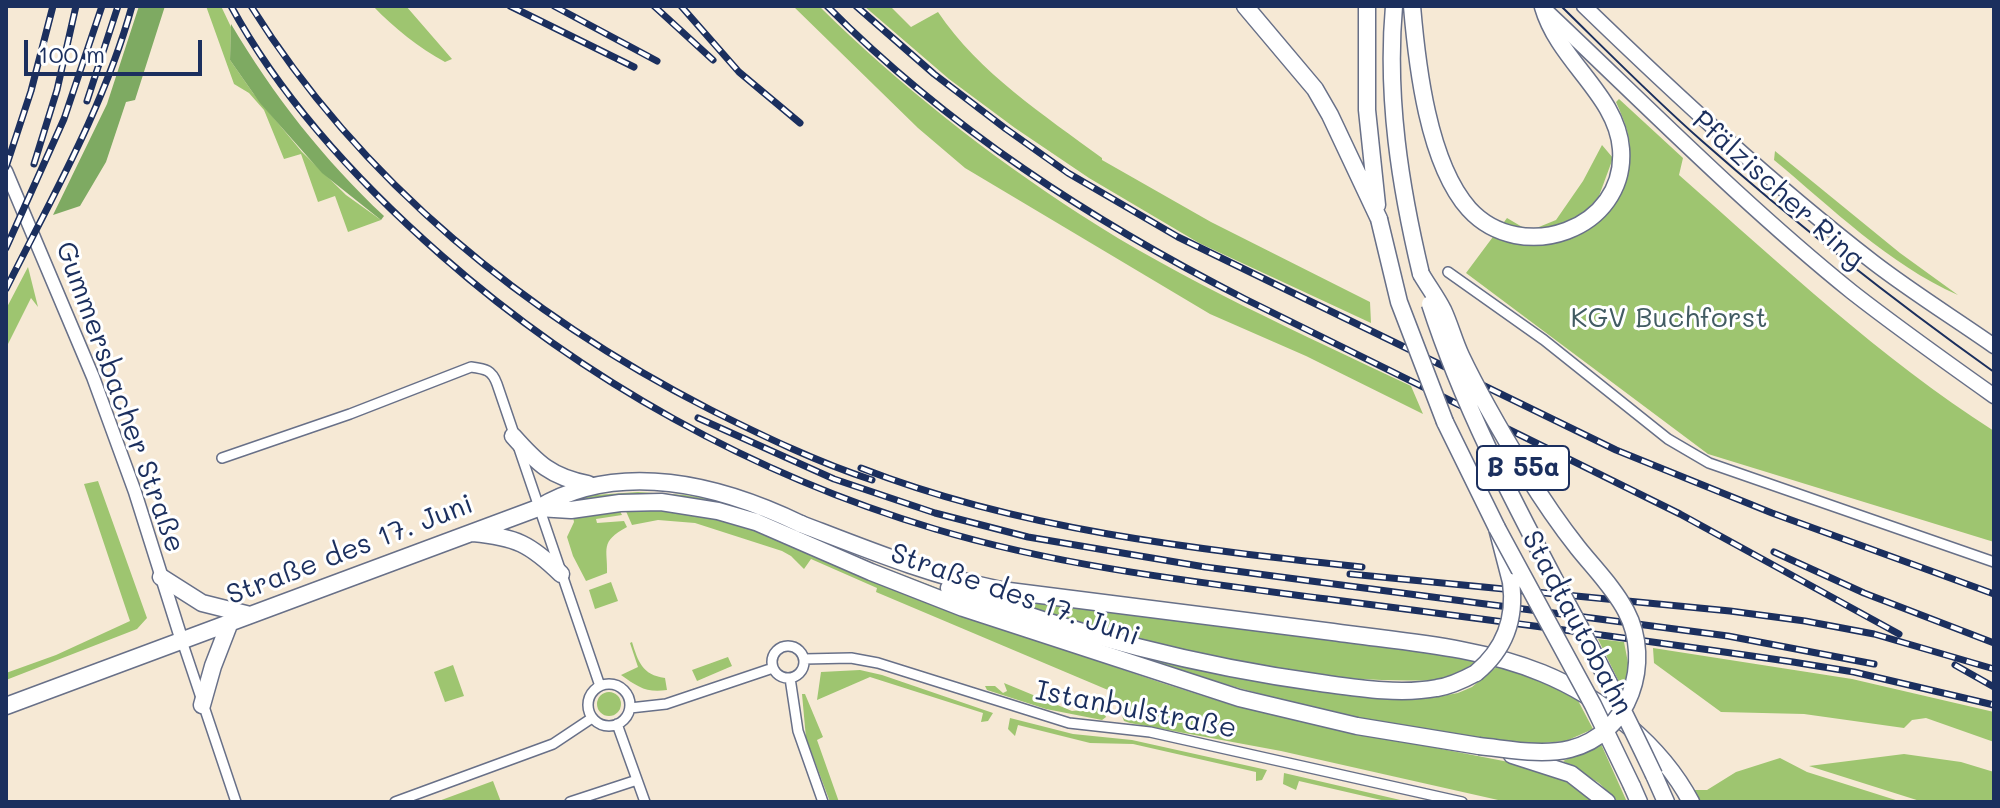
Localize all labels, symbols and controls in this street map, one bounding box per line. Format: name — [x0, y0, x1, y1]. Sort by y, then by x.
scale bar — [28, 24, 206, 74]
text: 100 m — [38, 38, 105, 69]
street label: Pfälzischer Ring — [1685, 104, 1871, 276]
street label: Gummersbacher Straße — [48, 237, 192, 557]
park label: KGV Buchforst — [1570, 301, 1768, 335]
road number: B 55a — [1477, 446, 1569, 490]
street label: Straße des 17. Juni — [222, 487, 478, 613]
street label: Stadtautobahn — [1514, 525, 1640, 721]
street label: Straße des 17. Juni — [886, 537, 1144, 653]
street label: Istanbulstraße — [1033, 674, 1239, 746]

